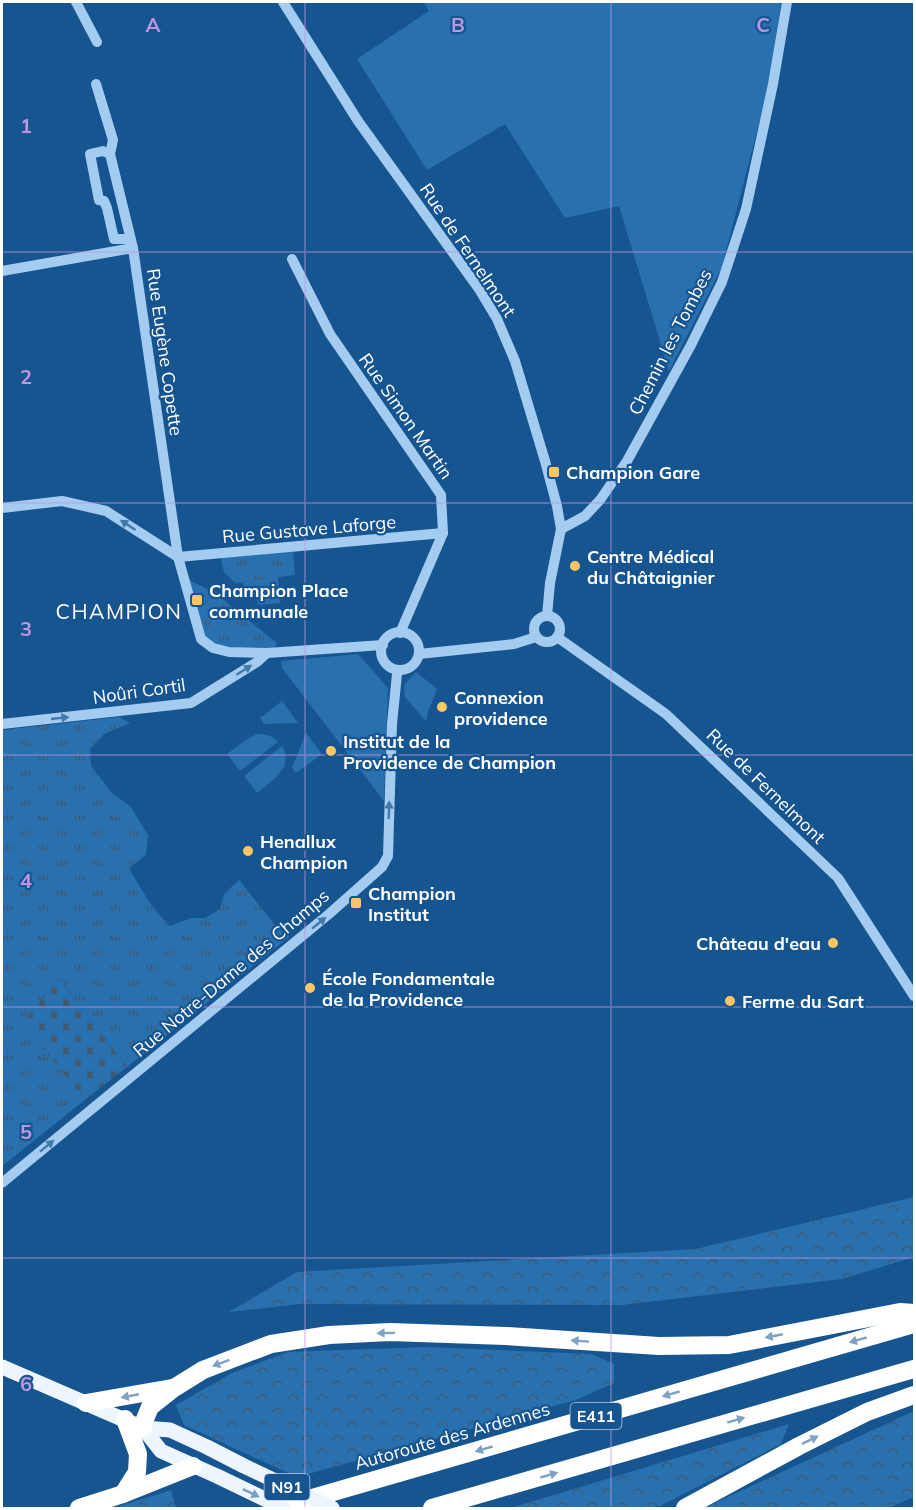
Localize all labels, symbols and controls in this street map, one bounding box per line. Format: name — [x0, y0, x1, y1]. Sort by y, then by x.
text: A — [146, 12, 161, 37]
text: B — [451, 12, 465, 37]
text: C — [756, 12, 770, 37]
text: 1 — [20, 113, 32, 138]
street label: Rue de Fernelmont — [415, 179, 521, 321]
street label: Chemin les Tombes — [623, 265, 717, 419]
street label: Rue Eugène Copette — [142, 267, 188, 437]
street label: Rue Simon Martin — [354, 349, 458, 483]
text: 2 — [20, 364, 32, 389]
place label: Champion Gare — [566, 461, 700, 484]
marker: Champion Gare — [547, 465, 561, 479]
street label: Rue Gustave Laforge — [221, 510, 397, 548]
one-way arrow — [121, 519, 137, 531]
place label: Centre Médical du Châtaignier — [587, 545, 715, 589]
marker: Centre Médical du Châtaignier — [568, 559, 582, 573]
place label: Champion Place communale — [209, 579, 349, 623]
marker: Champion Place communale — [190, 593, 204, 607]
district label: CHAMPION — [56, 598, 182, 624]
text: 3 — [20, 616, 32, 641]
one-way arrow — [236, 665, 252, 676]
street label: Noûri Cortil — [91, 673, 187, 709]
place label: Connexion providence — [454, 686, 548, 730]
marker: Connexion providence — [435, 700, 449, 714]
one-way arrow — [50, 713, 69, 723]
street label: Rue de Fernelmont — [702, 723, 830, 849]
place label: Institut de la Providence de Champion — [343, 730, 556, 774]
marker: Institut de la Providence de Champion — [324, 744, 338, 758]
one-way arrow — [384, 800, 393, 819]
place label: Henallux Champion — [260, 830, 348, 874]
marker: Henallux Champion — [241, 844, 255, 858]
text: 4 — [20, 868, 32, 893]
place label: Champion Institut — [368, 882, 456, 926]
street label: Rue Notre-Dame des Champs — [128, 884, 334, 1062]
marker: Champion Institut — [349, 896, 363, 910]
one-way arrow — [311, 917, 326, 930]
place label: Château d'eau — [696, 932, 821, 955]
marker: Château d'eau — [826, 936, 840, 950]
place label: École Fondamentale de la Providence — [322, 967, 495, 1011]
marker: École Fondamentale de la Providence — [303, 981, 317, 995]
place label: Ferme du Sart — [742, 990, 864, 1013]
marker: Ferme du Sart — [723, 994, 737, 1008]
text: 5 — [20, 1119, 32, 1144]
one-way arrow — [39, 1140, 54, 1153]
one-way arrow — [376, 1328, 395, 1338]
one-way arrow — [765, 1332, 784, 1341]
one-way arrow — [571, 1336, 590, 1346]
one-way arrow — [849, 1336, 867, 1345]
one-way arrow — [212, 1359, 230, 1368]
text: 6 — [20, 1371, 32, 1396]
one-way arrow — [662, 1390, 680, 1399]
one-way arrow — [120, 1392, 139, 1401]
street label: Autoroute des Ardennes — [352, 1397, 552, 1475]
road number: E411 — [570, 1403, 622, 1429]
one-way arrow — [727, 1415, 745, 1425]
one-way arrow — [802, 1435, 819, 1444]
one-way arrow — [475, 1445, 493, 1454]
one-way arrow — [540, 1470, 558, 1479]
road number: N91 — [264, 1474, 310, 1500]
one-way arrow — [242, 1488, 259, 1498]

